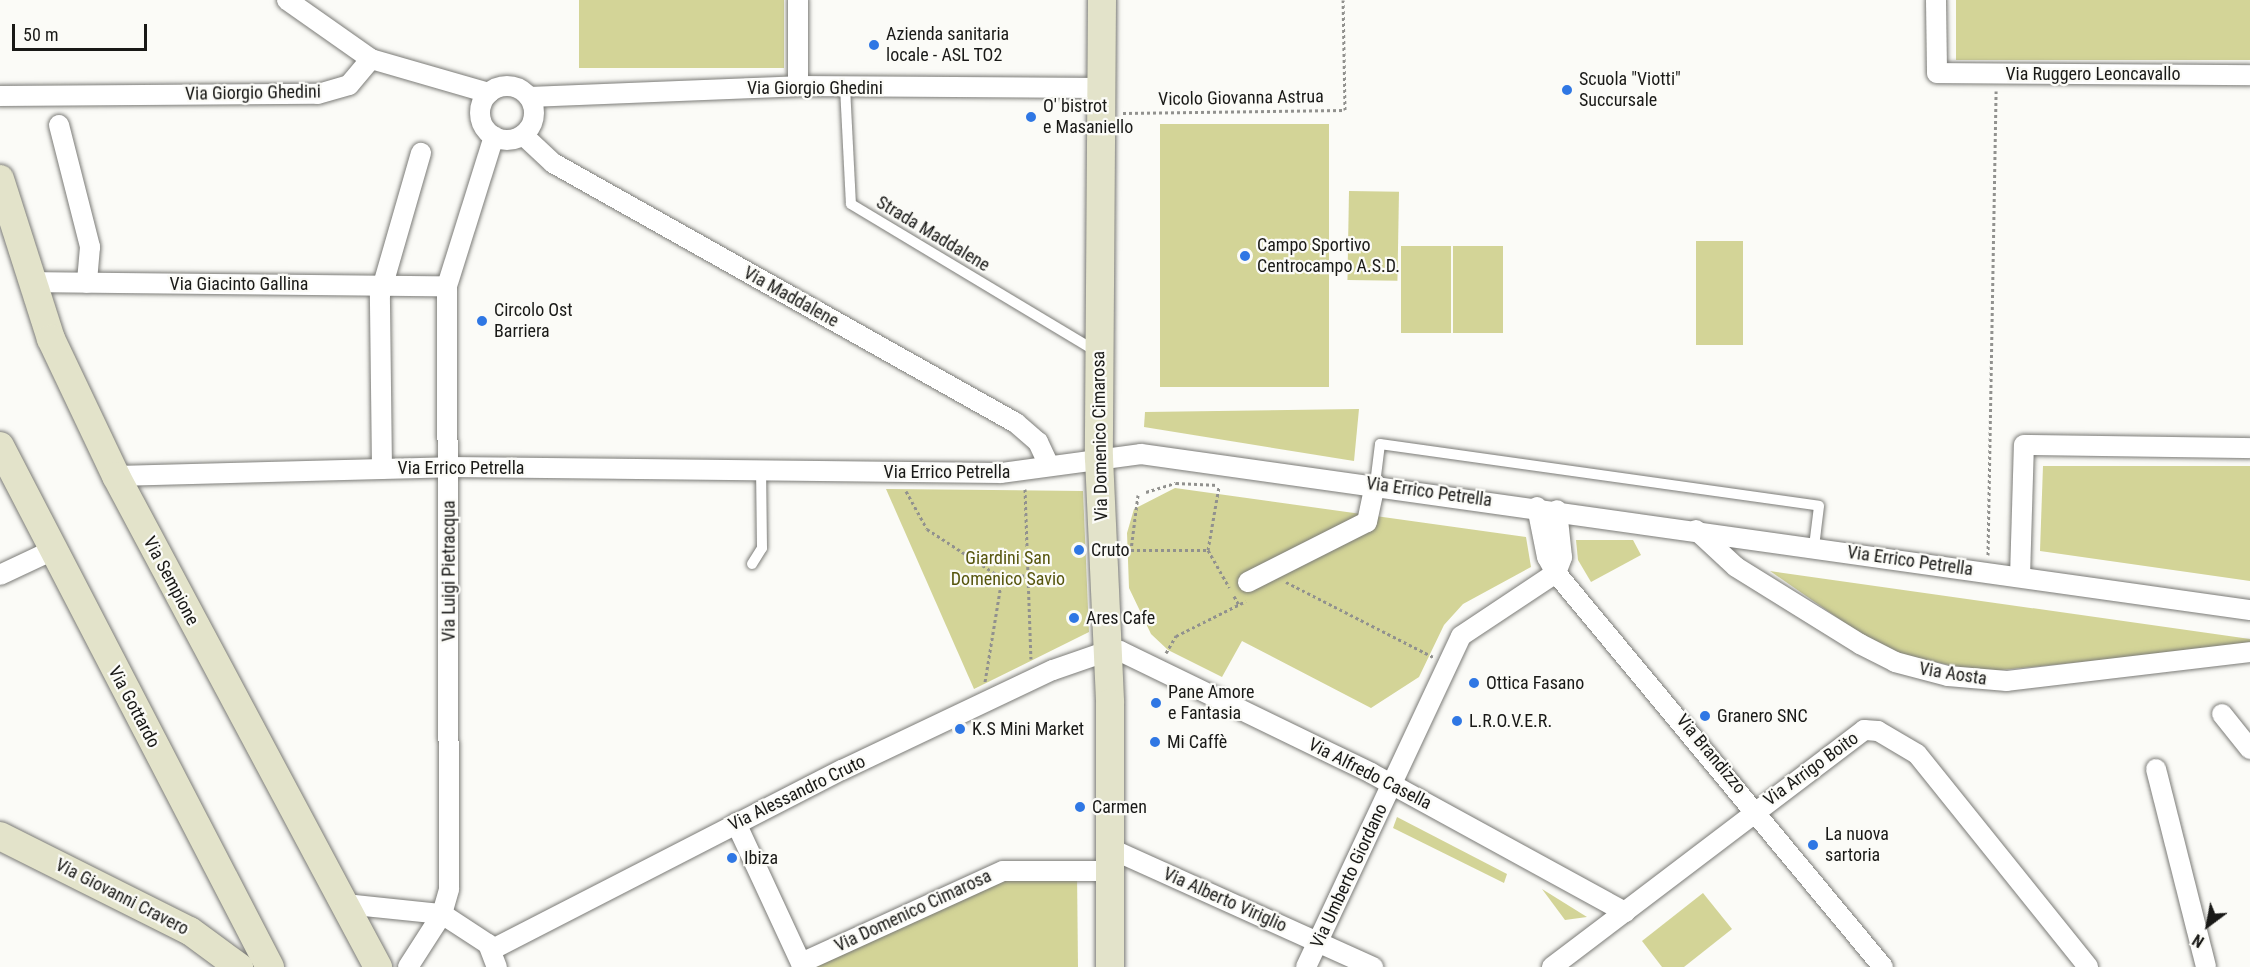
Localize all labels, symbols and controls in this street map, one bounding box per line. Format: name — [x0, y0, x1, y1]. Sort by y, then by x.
scale bar — [15, 12, 150, 50]
text: 50 m — [23, 24, 58, 45]
place label: Azienda sanitaria locale - ASL TO2 — [886, 24, 1009, 66]
marker: Azienda sanitaria locale - ASL TO2 — [867, 38, 881, 52]
street label: Via Ruggero Leoncavallo — [2006, 63, 2180, 85]
place label: Scuola "Viotti" Succursale — [1579, 69, 1681, 112]
street label: Via Giorgio Ghedini — [747, 77, 883, 99]
street label: Via Giorgio Ghedini — [185, 81, 321, 105]
marker: Scuola "Viotti" Succursale — [1560, 83, 1574, 97]
street label: Vicolo Giovanna Astrua — [1158, 86, 1324, 110]
place label: O' bistrot e Masaniello — [1043, 96, 1133, 138]
marker: O' bistrot e Masaniello — [1024, 110, 1038, 124]
street label: Strada Maddalene — [872, 192, 994, 276]
place label: Campo Sportivo Centrocampo A.S.D. — [1257, 235, 1400, 278]
marker: Campo Sportivo Centrocampo A.S.D. — [1238, 249, 1252, 263]
street label: Via Maddalene — [740, 262, 842, 332]
street label: Via Giacinto Gallina — [170, 273, 308, 295]
place label: Circolo Ost Barriera — [494, 300, 573, 342]
marker: Circolo Ost Barriera — [475, 314, 489, 328]
street label: Via Domenico Cimarosa — [1088, 351, 1112, 521]
street label: Via Errico Petrella — [398, 457, 524, 479]
street label: Via Errico Petrella — [884, 461, 1010, 483]
street label: Via Errico Petrella — [1365, 472, 1493, 512]
street label: Via Luigi Pietracqua — [438, 500, 460, 642]
street label: Via Sempione — [139, 533, 203, 629]
place label: Cruto — [1091, 539, 1130, 561]
street label: Via Errico Petrella — [1846, 541, 1974, 581]
marker: Cruto — [1072, 543, 1086, 557]
park label: Giardini San Domenico Savio — [951, 548, 1065, 590]
place label: Ares Cafe — [1086, 607, 1155, 629]
marker: Ares Cafe — [1067, 611, 1081, 625]
street label: Via Aosta — [1918, 658, 1988, 690]
street label: Via Gottardo — [104, 663, 164, 751]
place label: Ottica Fasano — [1486, 672, 1584, 694]
marker: Ottica Fasano — [1467, 676, 1481, 690]
place label: Pane Amore e Fantasia — [1168, 682, 1255, 724]
marker: Pane Amore e Fantasia — [1149, 696, 1163, 710]
place label: Granero SNC — [1717, 705, 1808, 727]
marker: Granero SNC — [1698, 709, 1712, 723]
place label: L.R.O.V.E.R. — [1469, 710, 1552, 732]
street label: Via Brandizzo — [1672, 710, 1750, 798]
marker: L.R.O.V.E.R. — [1450, 714, 1464, 728]
place label: K.S Mini Market — [972, 718, 1084, 740]
marker: K.S Mini Market — [953, 722, 967, 736]
street label: Via Arrigo Boito — [1759, 727, 1863, 811]
place label: Mi Caffè — [1167, 731, 1227, 753]
street label: Via Alfredo Casella — [1305, 734, 1435, 814]
marker: Mi Caffè — [1148, 735, 1162, 749]
street label: Via Alessandro Cruto — [725, 750, 869, 836]
place label: Carmen — [1092, 796, 1147, 818]
marker: Carmen — [1073, 800, 1087, 814]
street label: Via Umberto Giordano — [1306, 800, 1392, 952]
place label: La nuova sartoria — [1825, 824, 1889, 866]
marker: La nuova sartoria — [1806, 838, 1820, 852]
place label: Ibiza — [744, 847, 778, 869]
marker: Ibiza — [725, 851, 739, 865]
street label: Via Giovanni Cravero — [52, 854, 192, 940]
street label: Via Alberto Viriglio — [1160, 863, 1290, 937]
street label: Via Domenico Cimarosa — [831, 865, 995, 957]
north arrow — [2178, 895, 2238, 955]
text: N — [2189, 930, 2207, 951]

